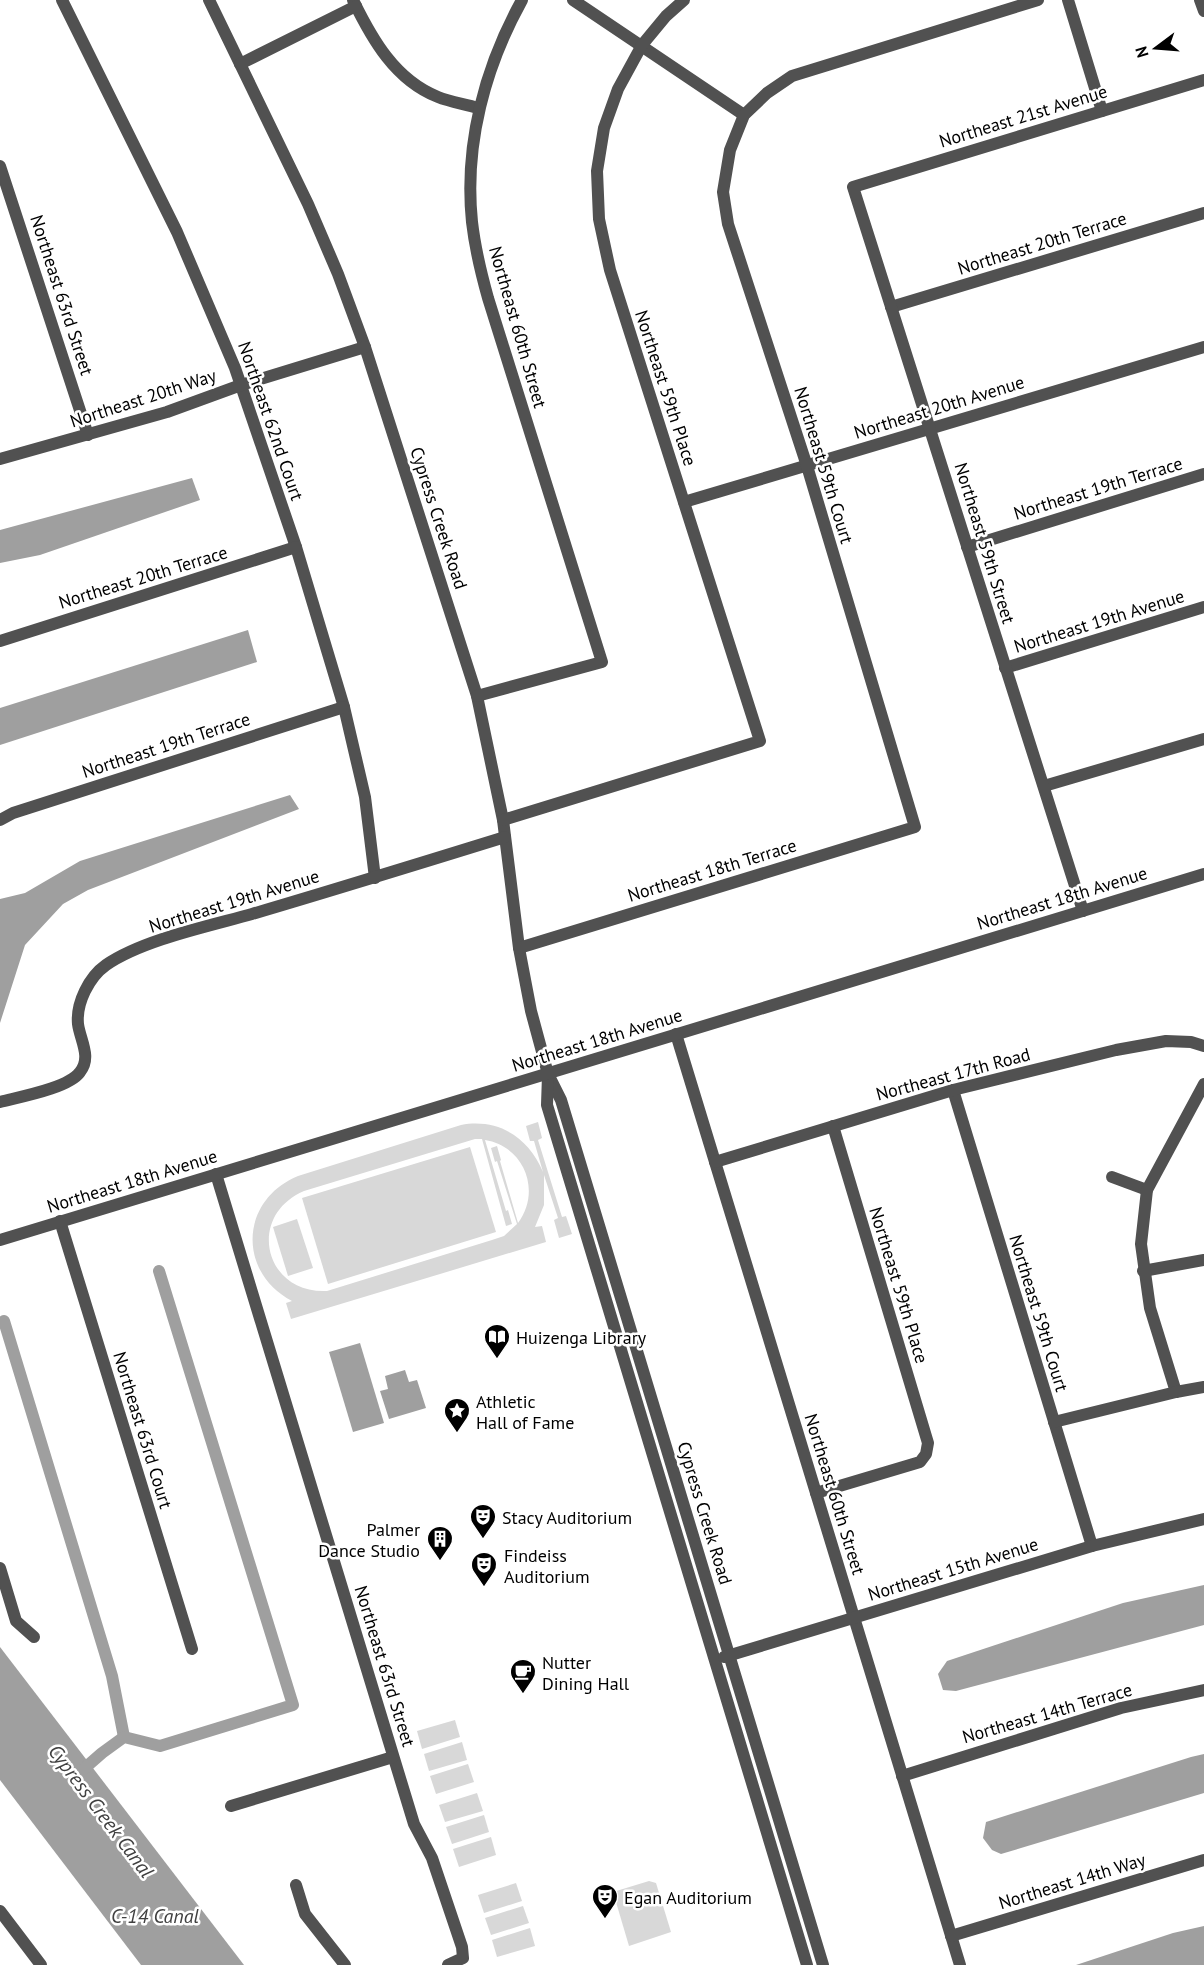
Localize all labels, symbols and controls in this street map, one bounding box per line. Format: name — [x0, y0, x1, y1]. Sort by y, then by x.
north arrow — [1126, 18, 1186, 78]
text: N — [1131, 44, 1153, 60]
street label: Northeast 21st Avenue — [936, 79, 1110, 153]
street label: Northeast 20th Terrace — [955, 206, 1129, 280]
street label: Northeast 63rd Street — [25, 212, 99, 378]
street label: Northeast 60th Street — [484, 243, 552, 411]
street label: Northeast 59th Place — [630, 307, 702, 469]
street label: Northeast 62nd Court — [233, 338, 309, 504]
street label: Northeast 20th Way — [67, 363, 220, 432]
street label: Northeast 20th Avenue — [851, 370, 1027, 444]
street label: Northeast 59th Court — [789, 384, 859, 546]
street label: Cypress Creek Road — [405, 444, 473, 592]
street label: Northeast 19th Terrace — [1011, 451, 1185, 525]
street label: Northeast 59th Street — [950, 460, 1020, 626]
street label: Northeast 20th Terrace — [56, 540, 230, 614]
street label: Northeast 19th Avenue — [1011, 584, 1187, 658]
street label: Northeast 19th Terrace — [79, 707, 253, 783]
street label: Northeast 18th Terrace — [625, 833, 799, 907]
street label: Northeast 18th Avenue — [974, 861, 1150, 935]
street label: Northeast 19th Avenue — [146, 864, 322, 938]
street label: Northeast 18th Avenue — [509, 1003, 685, 1077]
street label: Northeast 17th Road — [873, 1042, 1033, 1106]
street label: Northeast 18th Avenue — [44, 1144, 220, 1218]
street label: Northeast 59th Place — [864, 1204, 934, 1366]
street label: Northeast 59th Court — [1004, 1232, 1074, 1394]
library icon: Huizenga Library — [482, 1322, 512, 1360]
place label: Huizenga Library — [516, 1326, 647, 1349]
street label: Northeast 63rd Court — [108, 1349, 178, 1511]
place label: Athletic Hall of Fame — [476, 1390, 574, 1434]
place icon: Athletic Hall of Fame — [442, 1396, 472, 1434]
street label: Northeast 60th Street — [800, 1411, 870, 1577]
street label: Cypress Creek Road — [672, 1439, 738, 1587]
theatre icon: Stacy Auditorium — [468, 1502, 498, 1540]
place label: Stacy Auditorium — [502, 1506, 632, 1529]
place label: Palmer Dance Studio — [318, 1518, 420, 1562]
building icon: Palmer Dance Studio — [425, 1524, 455, 1562]
street label: Northeast 15th Avenue — [865, 1532, 1041, 1606]
place label: Findeiss Auditorium — [504, 1544, 590, 1588]
theatre icon: Findeiss Auditorium — [469, 1550, 499, 1588]
street label: Northeast 63rd Street — [350, 1583, 420, 1749]
place label: Nutter Dining Hall — [542, 1651, 630, 1695]
cafe icon: Nutter Dining Hall — [508, 1657, 538, 1695]
street label: Northeast 14th Terrace — [959, 1678, 1135, 1748]
water label: Cypress Creek Canal — [42, 1739, 160, 1883]
street label: Northeast 14th Way — [996, 1848, 1149, 1914]
theatre icon: Egan Auditorium — [590, 1882, 620, 1920]
place label: Egan Auditorium — [624, 1886, 752, 1909]
water label: C-14 Canal — [111, 1903, 199, 1929]

